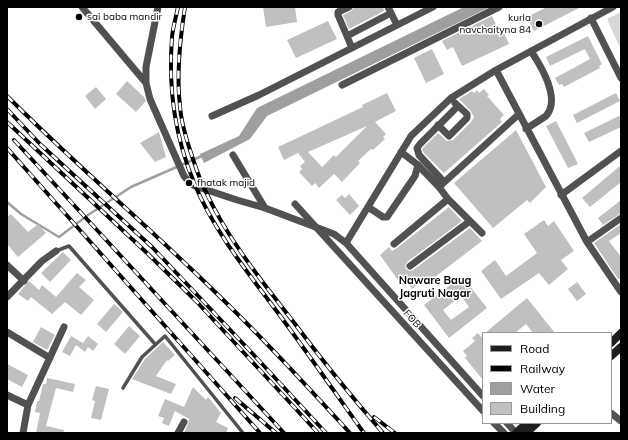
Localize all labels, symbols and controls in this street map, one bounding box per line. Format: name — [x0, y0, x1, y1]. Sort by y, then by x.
place label: sai baba mandir — [87, 11, 162, 23]
marker: sai baba mandir — [74, 12, 84, 22]
place label: kurla navchaityna 84 — [459, 12, 531, 36]
marker: kurla navchaityna 84 — [534, 19, 544, 29]
place label: fhatak majid — [197, 177, 255, 189]
marker: fhatak majid — [184, 178, 194, 188]
district label: Naware Baug Jagruti Nagar — [399, 274, 471, 300]
street label: FOB — [401, 308, 423, 330]
legend — [482, 332, 612, 424]
text: Road — [520, 341, 549, 356]
text: Railway — [520, 361, 565, 376]
text: Water — [520, 381, 555, 396]
text: Building — [520, 401, 565, 416]

